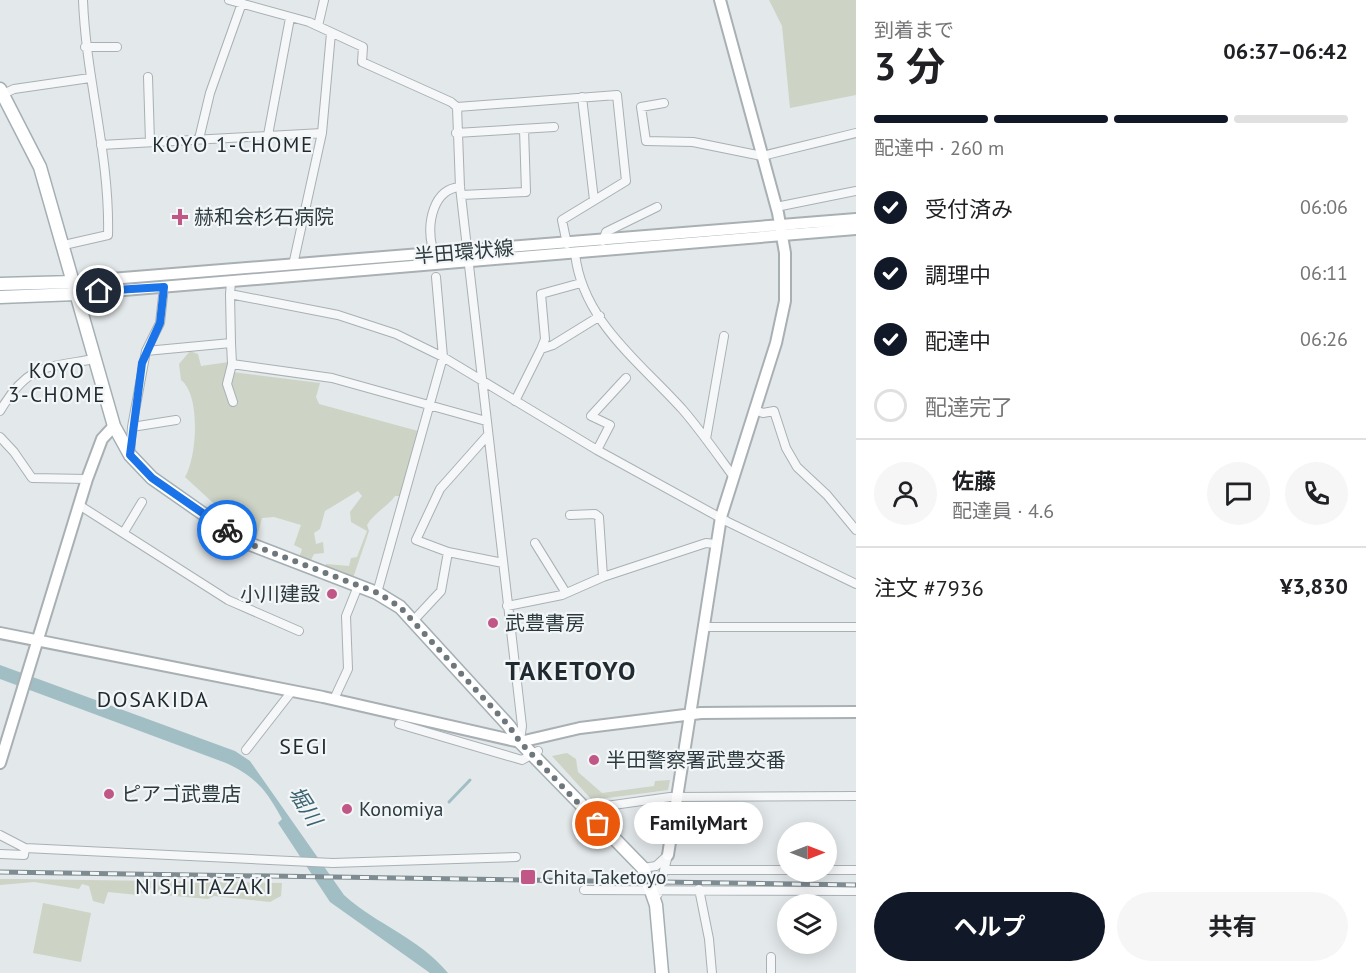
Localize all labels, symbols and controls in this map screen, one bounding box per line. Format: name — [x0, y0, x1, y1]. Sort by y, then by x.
text: 到着まで — [874, 17, 954, 43]
text: 06:37–06:42 — [1223, 37, 1348, 65]
text: 3 分 — [874, 40, 945, 91]
district label: KOYO 1-CHOME — [152, 131, 314, 158]
text: 配達中 · 260 m — [874, 135, 1004, 161]
icon: check — [874, 191, 907, 224]
text: 06:06 — [1300, 194, 1348, 220]
text: 受付済み — [925, 195, 1013, 223]
place label: 赫和会杉石病院 — [194, 204, 334, 230]
marker: 赫和会杉石病院 — [171, 208, 189, 226]
street label: 半田環状線 — [413, 235, 515, 269]
icon: check — [874, 257, 907, 290]
text: 06:11 — [1300, 260, 1348, 286]
text: 調理中 — [925, 261, 991, 289]
pin — [73, 265, 124, 316]
icon: home — [82, 274, 115, 307]
icon: check — [874, 323, 907, 356]
text: 06:26 — [1300, 326, 1348, 352]
text: 配達中 — [925, 327, 991, 355]
district label: KOYO 3-CHOME — [8, 357, 106, 408]
text: 配達完了 — [925, 393, 1013, 421]
button: person — [874, 462, 937, 525]
button: chat — [1207, 462, 1270, 525]
button: phone — [1285, 462, 1348, 525]
text: 佐藤 — [952, 467, 996, 495]
text: 配達員 · 4.6 — [952, 498, 1054, 524]
courier — [197, 500, 257, 560]
icon: bike — [211, 514, 244, 547]
text: ¥3,830 — [1280, 572, 1348, 600]
text: 注文 #7936 — [874, 574, 984, 602]
place label: 小川建設 — [240, 581, 320, 607]
marker: 小川建設 — [325, 587, 339, 601]
place label: 武豊書房 — [505, 610, 585, 636]
marker: 武豊書房 — [486, 616, 500, 630]
district label: TAKETOYO — [505, 654, 637, 687]
district label: DOSAKIDA — [97, 685, 209, 713]
district label: SEGI — [279, 732, 329, 760]
place label: 半田警察署武豊交番 — [606, 747, 786, 773]
marker: 半田警察署武豊交番 — [587, 753, 601, 767]
place label: ピアゴ武豊店 — [121, 781, 241, 807]
water label: 堀川 — [283, 781, 329, 832]
marker: ピアゴ武豊店 — [102, 787, 116, 801]
place label: Konomiya — [359, 796, 443, 822]
pin — [572, 798, 623, 849]
marker: Konomiya — [340, 802, 354, 816]
callout: FamilyMart — [634, 803, 763, 845]
icon: bag — [581, 807, 614, 840]
text: FamilyMart — [650, 810, 747, 836]
north arrow — [777, 822, 837, 882]
map controls — [777, 822, 837, 954]
place label: Chita Taketoyo — [542, 864, 666, 890]
marker: Chita Taketoyo — [519, 868, 537, 886]
district label: NISHITAZAKI — [135, 872, 273, 900]
button: ヘルプ — [874, 892, 1105, 961]
button: 共有 — [1117, 892, 1348, 961]
button: layers — [777, 894, 837, 954]

